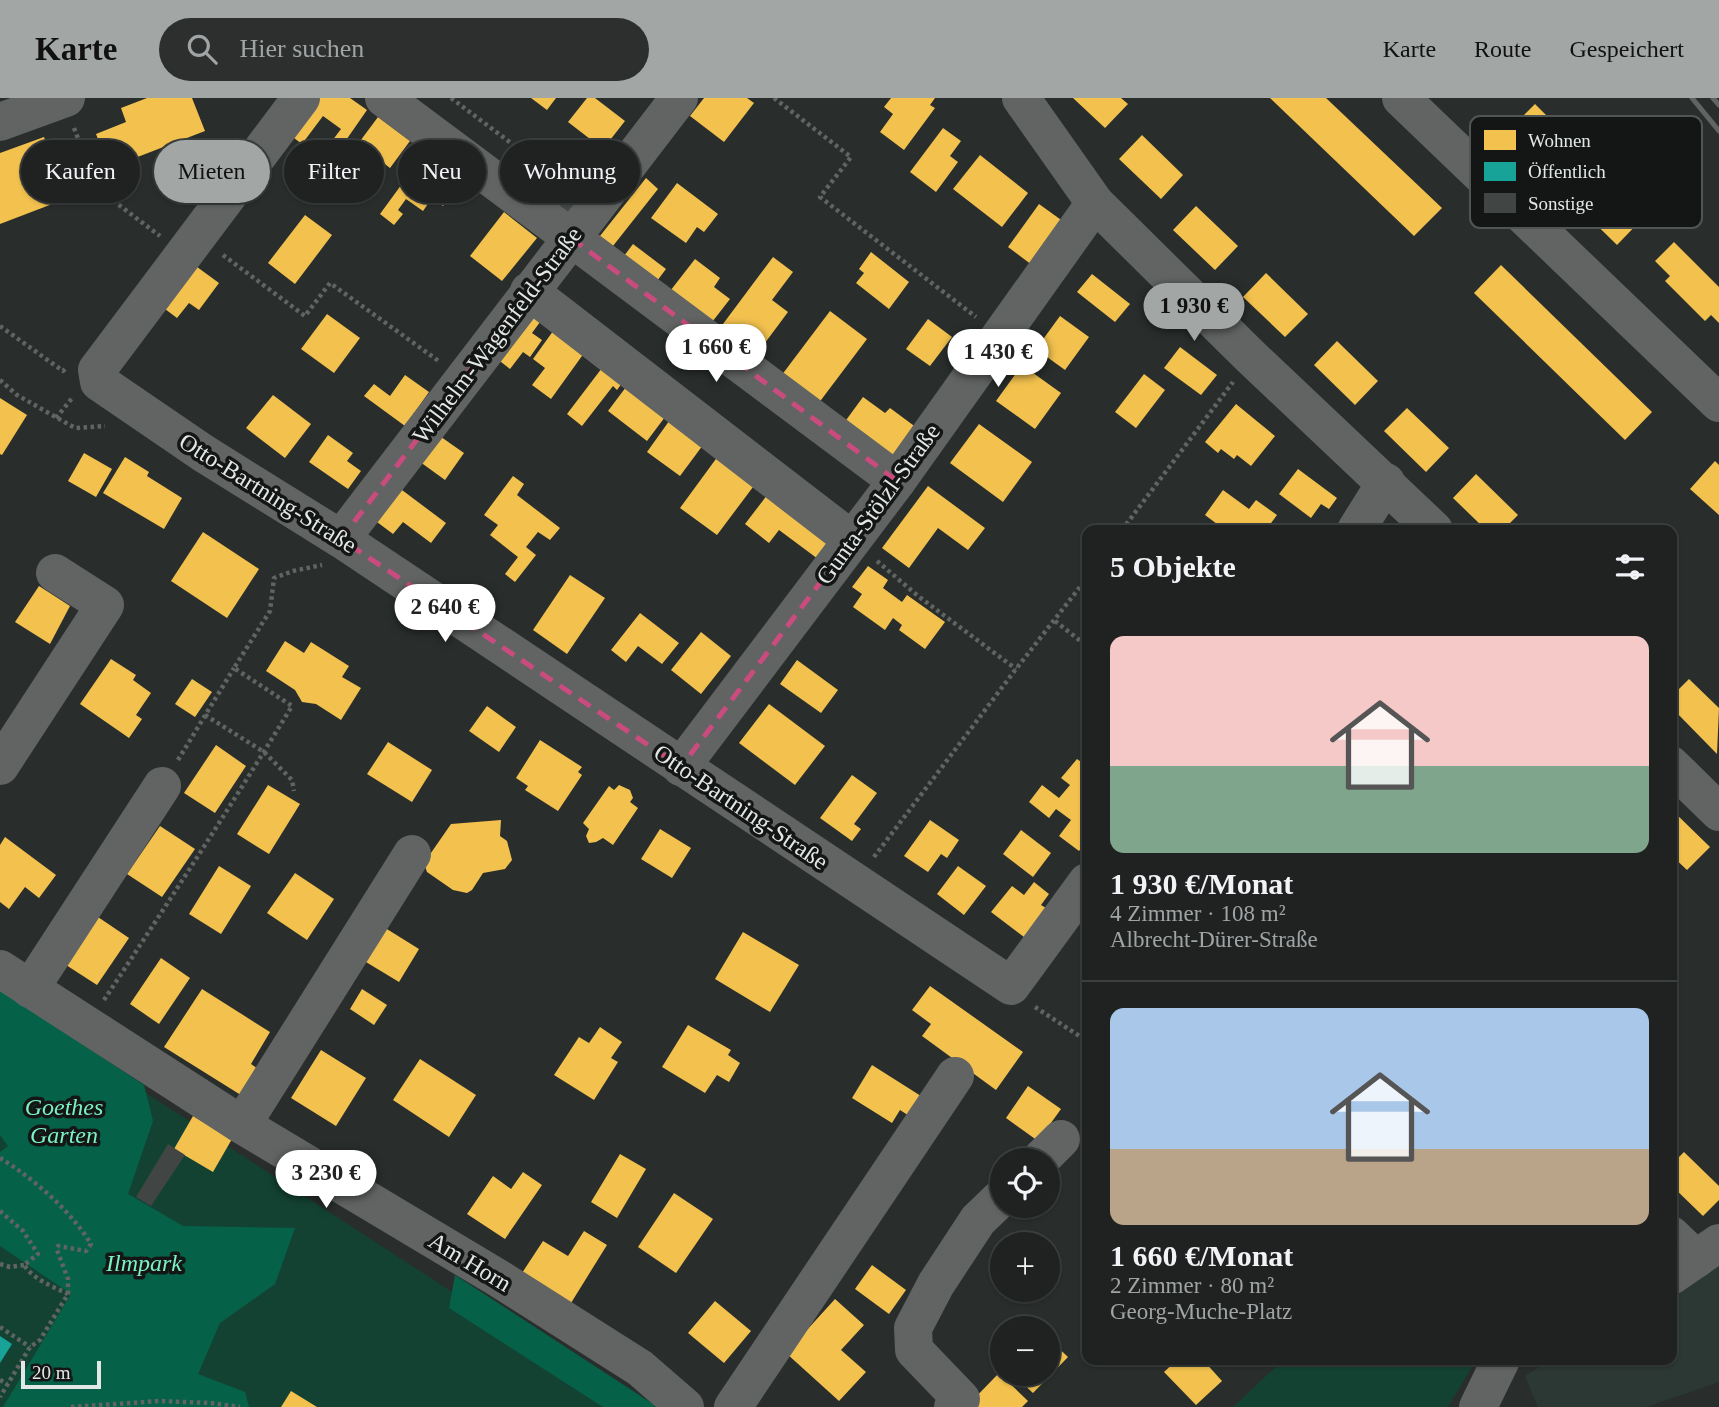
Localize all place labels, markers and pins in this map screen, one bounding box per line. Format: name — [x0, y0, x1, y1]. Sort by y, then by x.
pin: 1 930 € — [1129, 284, 1259, 343]
pin: 1 660 € — [651, 324, 781, 384]
pin: 1 430 € — [933, 330, 1063, 389]
pin: 2 640 € — [380, 584, 510, 644]
pin: 3 230 € — [261, 1150, 391, 1210]

